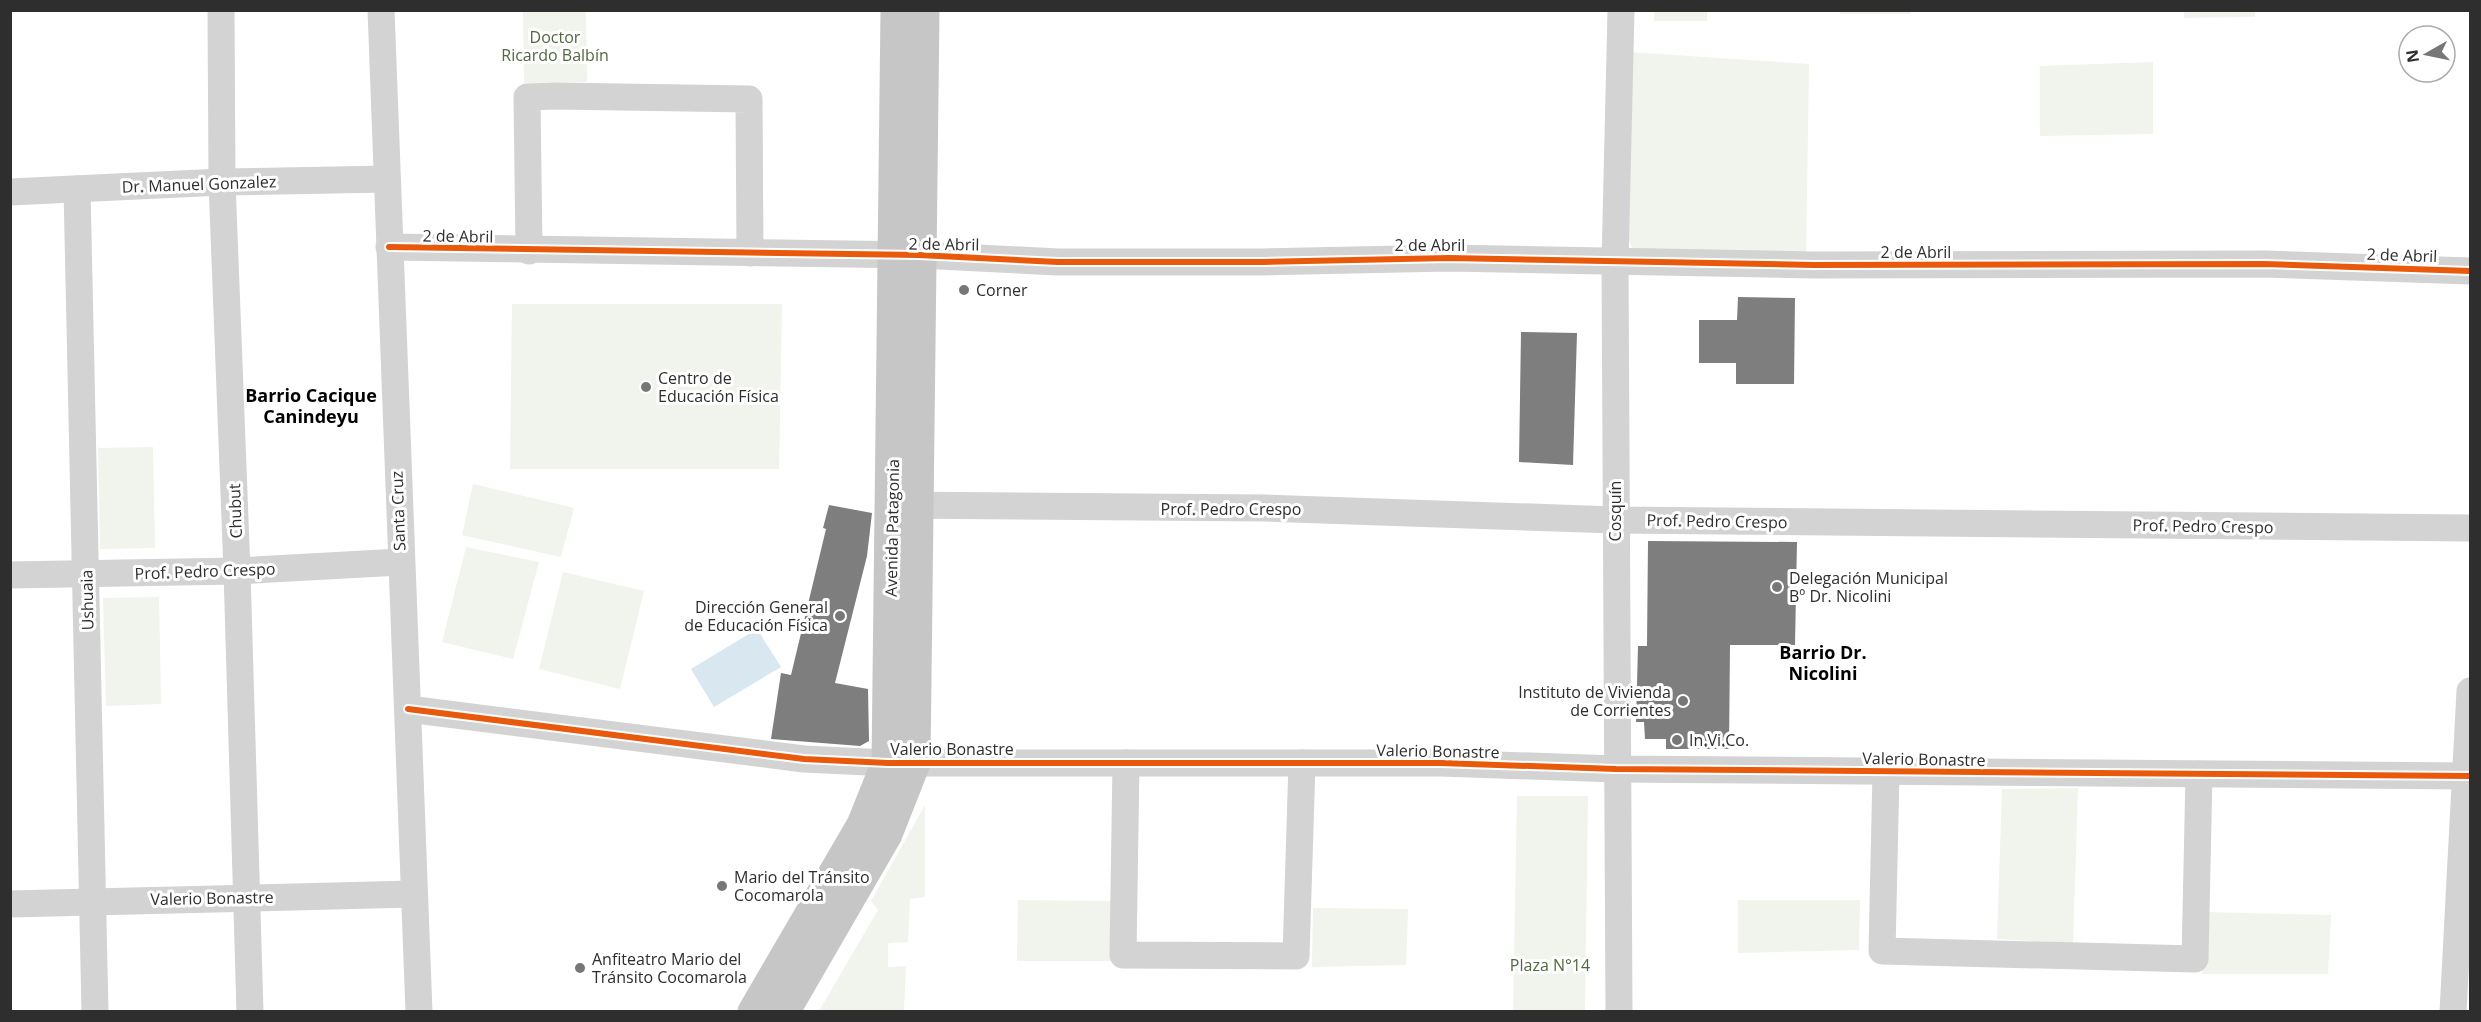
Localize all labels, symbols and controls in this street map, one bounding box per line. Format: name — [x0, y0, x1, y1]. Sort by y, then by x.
north arrow — [2397, 24, 2457, 84]
park label: Doctor Ricardo Balbín — [501, 26, 609, 66]
text: N — [2400, 48, 2424, 64]
street label: Dr. Manuel Gonzalez — [121, 170, 277, 198]
street label: 2 de Abril — [422, 224, 494, 248]
street label: 2 de Abril — [908, 232, 980, 256]
street label: 2 de Abril — [1395, 234, 1465, 256]
street label: 2 de Abril — [1881, 241, 1951, 263]
street label: 2 de Abril — [2366, 243, 2438, 267]
place label: Corner — [976, 279, 1028, 301]
marker: Corner — [957, 283, 971, 297]
place label: Centro de Educación Física — [658, 367, 779, 407]
marker: Centro de Educación Física — [639, 380, 653, 394]
district label: Barrio Cacique Canindeyu — [245, 383, 377, 428]
street label: Avenida Patagonia — [880, 459, 904, 597]
street label: Santa Cruz — [386, 471, 410, 551]
street label: Cosquín — [1604, 481, 1626, 541]
street label: Chubut — [223, 483, 247, 539]
street label: Prof. Pedro Crespo — [1161, 498, 1301, 520]
street label: Prof. Pedro Crespo — [1646, 509, 1788, 533]
street label: Prof. Pedro Crespo — [2132, 514, 2274, 538]
street label: Prof. Pedro Crespo — [134, 558, 276, 584]
place label: Delegación Municipal Bº Dr. Nicolini — [1789, 567, 1948, 607]
street label: Ushuaia — [75, 569, 99, 631]
marker: Delegación Municipal Bº Dr. Nicolini — [1770, 580, 1784, 594]
place label: Dirección General de Educación Física — [684, 596, 828, 636]
marker: Dirección General de Educación Física — [833, 609, 847, 623]
district label: Barrio Dr. Nicolini — [1779, 640, 1867, 685]
place label: Instituto de Vivienda de Corrientes — [1518, 681, 1671, 721]
marker: Instituto de Vivienda de Corrientes — [1676, 694, 1690, 708]
place label: In.Vi.Co. — [1689, 729, 1749, 751]
marker: In.Vi.Co. — [1670, 733, 1684, 747]
street label: Valerio Bonastre — [890, 738, 1014, 760]
street label: Valerio Bonastre — [1376, 739, 1500, 763]
street label: Valerio Bonastre — [1862, 747, 1986, 771]
place label: Mario del Tránsito Cocomarola — [734, 866, 870, 906]
marker: Mario del Tránsito Cocomarola — [715, 879, 729, 893]
street label: Valerio Bonastre — [150, 886, 274, 910]
place label: Anfiteatro Mario del Tránsito Cocomarola — [592, 948, 747, 988]
park label: Plaza N°14 — [1510, 954, 1590, 976]
marker: Anfiteatro Mario del Tránsito Cocomarola — [573, 961, 587, 975]

